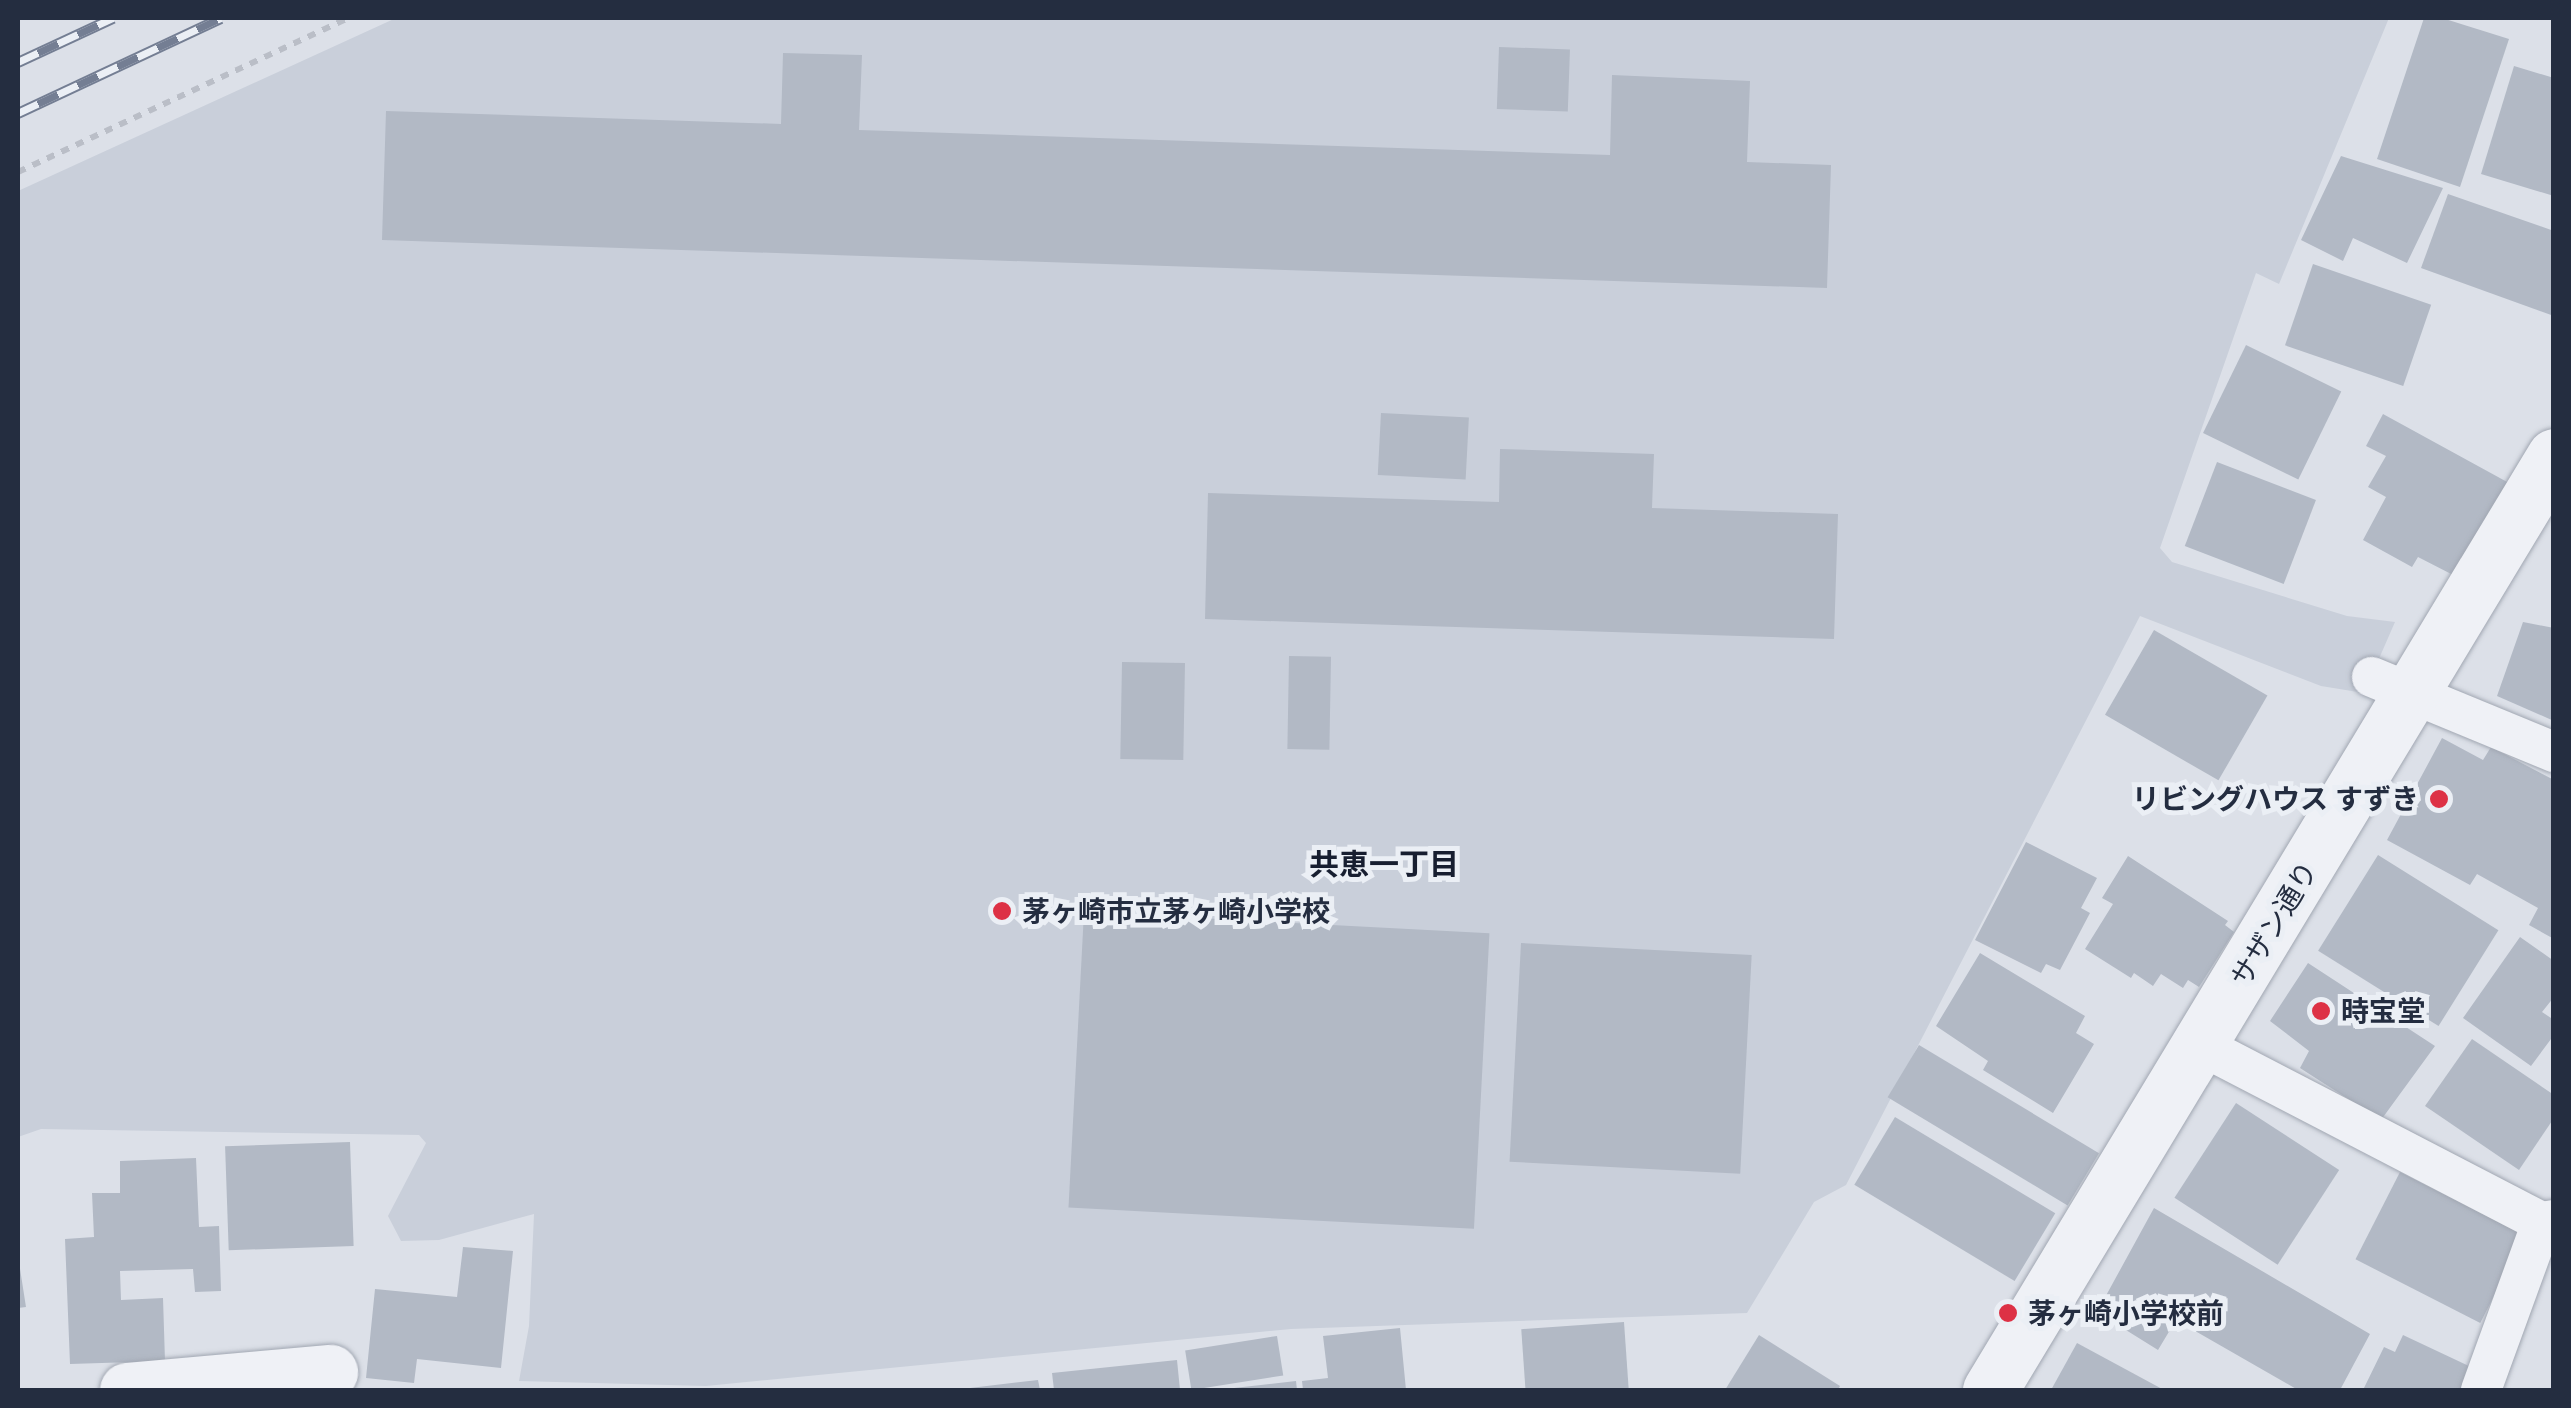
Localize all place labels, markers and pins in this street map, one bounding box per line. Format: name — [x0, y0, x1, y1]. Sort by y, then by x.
place label: リビングハウス すずき — [2132, 782, 2419, 816]
marker: リビングハウス すずき — [2428, 788, 2450, 810]
place label: 茅ヶ崎市立茅ヶ崎小学校 — [1022, 894, 1330, 928]
marker: 茅ヶ崎市立茅ヶ崎小学校 — [991, 900, 1013, 922]
place label: 時宝堂 — [2341, 994, 2425, 1028]
marker: 時宝堂 — [2310, 1000, 2332, 1022]
place label: 茅ヶ崎小学校前 — [2028, 1296, 2224, 1330]
marker: 茅ヶ崎小学校前 — [1997, 1302, 2019, 1324]

